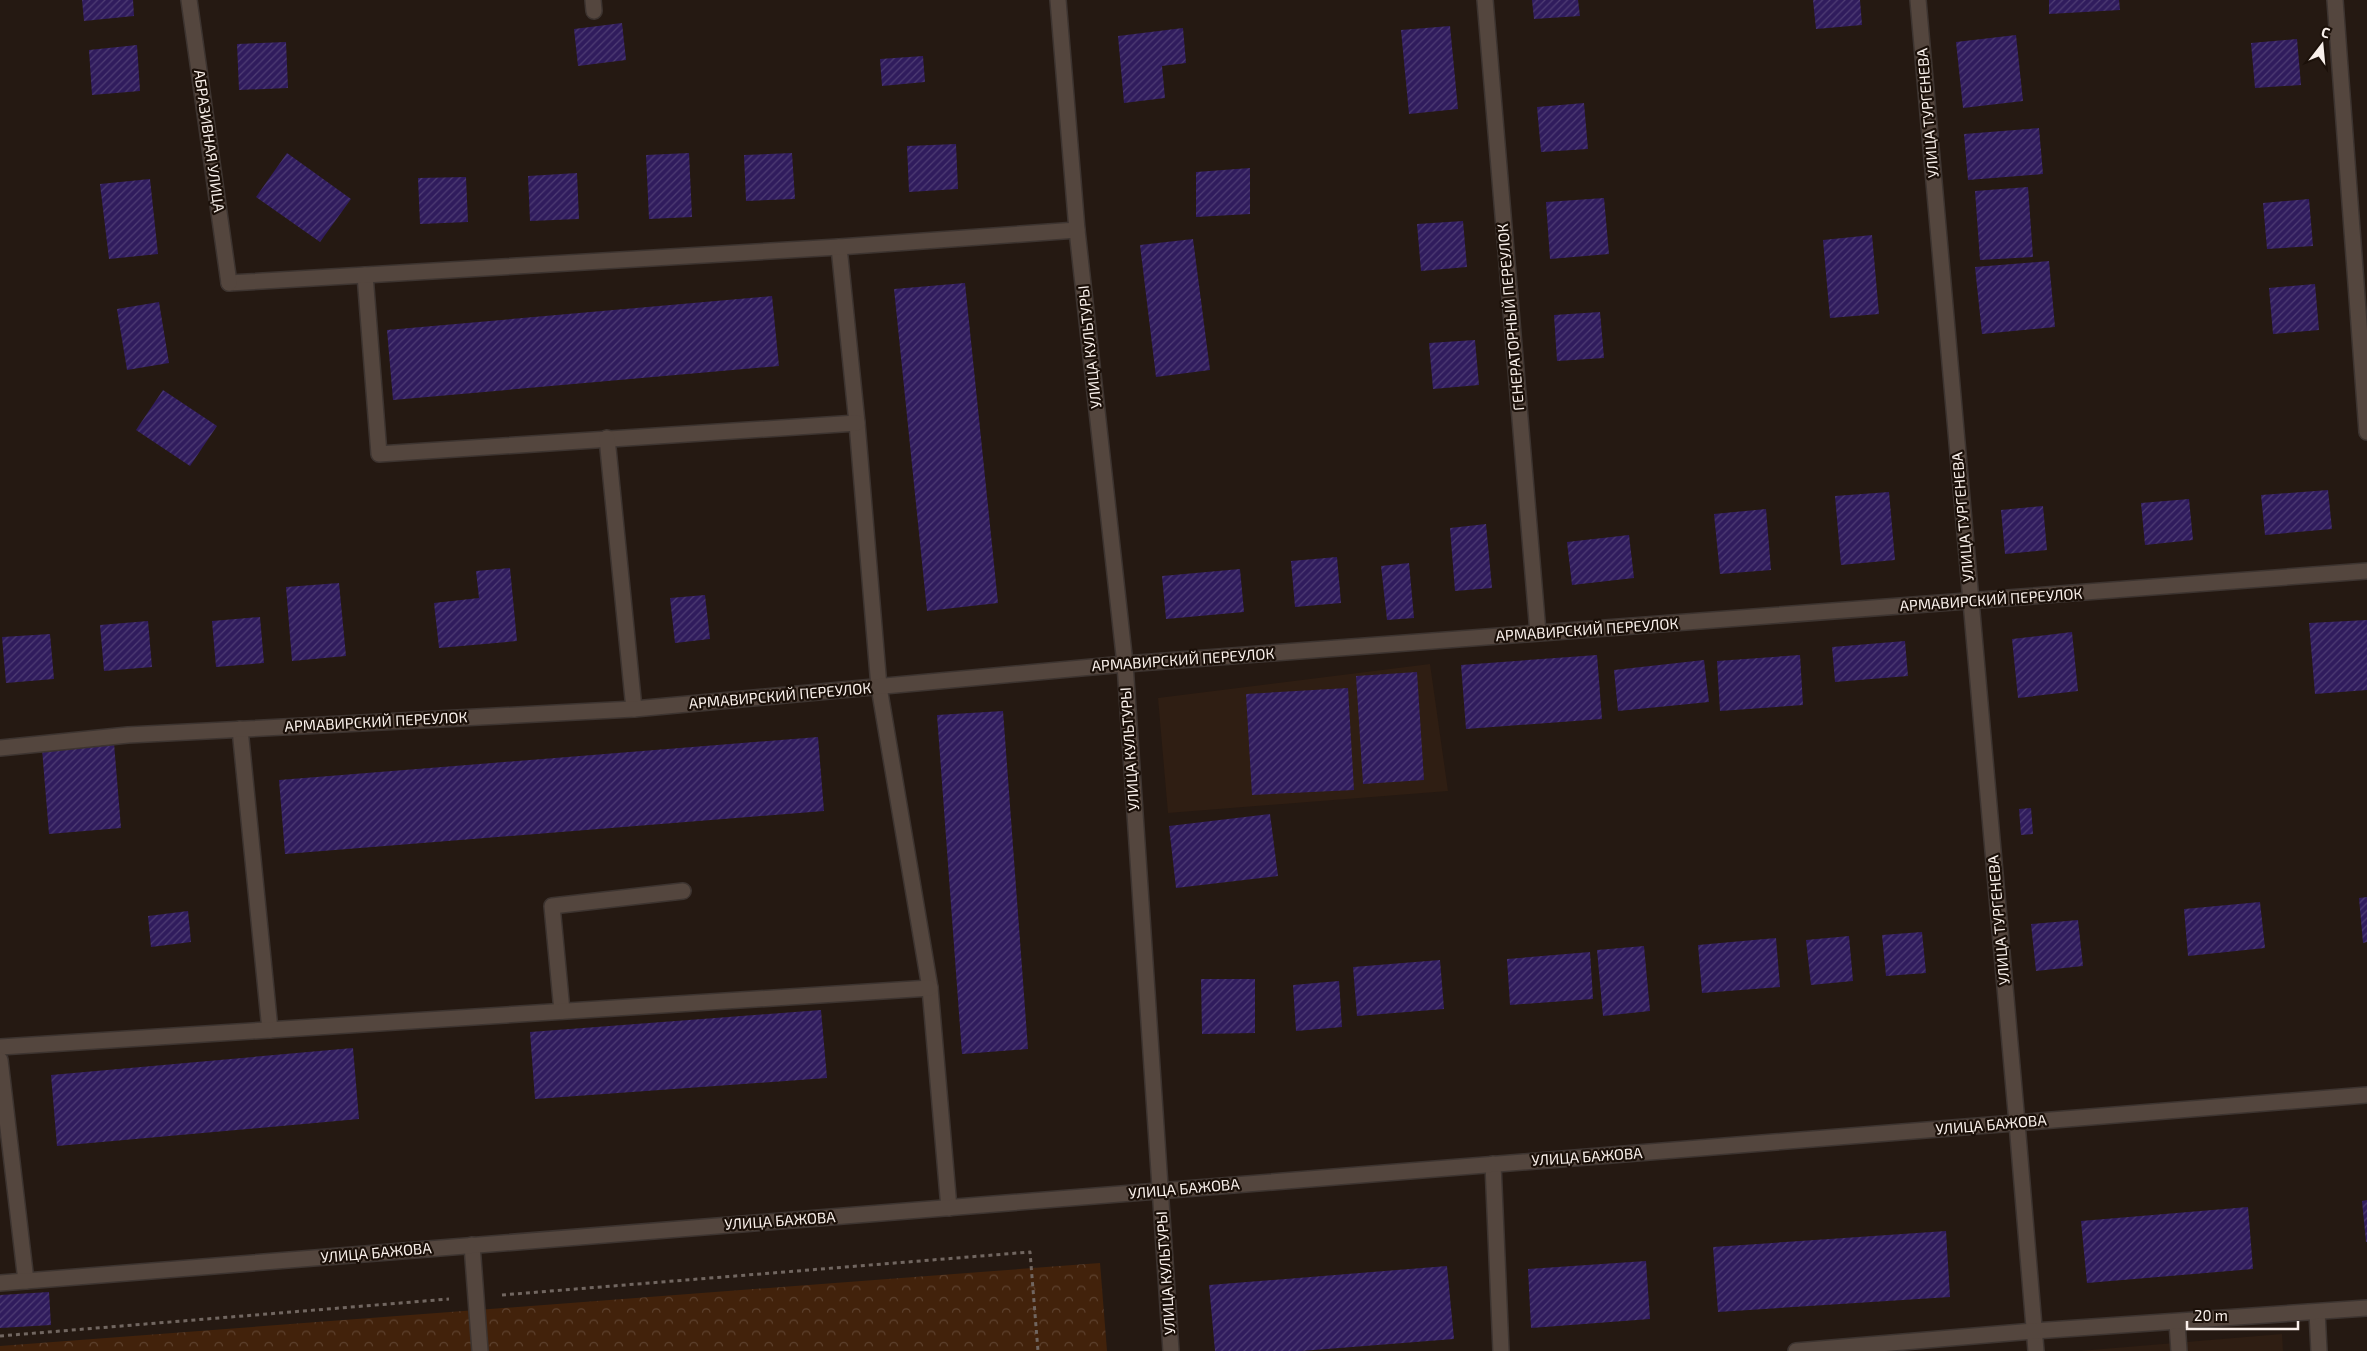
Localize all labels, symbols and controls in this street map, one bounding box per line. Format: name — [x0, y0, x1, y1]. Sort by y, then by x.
north arrow — [2297, 20, 2347, 70]
text: С — [2319, 23, 2332, 41]
street label: УЛИЦА ТУРГЕНЕВА — [1912, 47, 1942, 179]
street label: АБРАЗИВНАЯ УЛИЦА — [191, 68, 229, 214]
street label: ГЕНЕРАТОРНЫЙ ПЕРЕУЛОК — [1493, 223, 1527, 411]
street label: УЛИЦА КУЛЬТУРЫ — [1074, 285, 1104, 410]
street label: УЛИЦА ТУРГЕНЕВА — [1947, 451, 1977, 583]
street label: АРМАВИРСКИЙ ПЕРЕУЛОК — [1899, 584, 2083, 614]
street label: АРМАВИРСКИЙ ПЕРЕУЛОК — [1495, 614, 1679, 644]
street label: АРМАВИРСКИЙ ПЕРЕУЛОК — [1091, 644, 1275, 674]
street label: АРМАВИРСКИЙ ПЕРЕУЛОК — [688, 678, 872, 712]
street label: УЛИЦА КУЛЬТУРЫ — [1116, 687, 1142, 812]
street label: АРМАВИРСКИЙ ПЕРЕУЛОК — [284, 707, 468, 735]
street label: УЛИЦА ТУРГЕНЕВА — [1983, 854, 2013, 986]
street label: УЛИЦА БАЖОВА — [1935, 1110, 2048, 1138]
street label: УЛИЦА БАЖОВА — [1531, 1143, 1644, 1169]
street label: УЛИЦА БАЖОВА — [1128, 1174, 1241, 1202]
street label: УЛИЦА БАЖОВА — [724, 1207, 837, 1233]
street label: УЛИЦА КУЛЬТУРЫ — [1152, 1211, 1178, 1336]
street label: УЛИЦА БАЖОВА — [320, 1238, 433, 1266]
scale bar — [2187, 1298, 2298, 1330]
text: 20 m — [2194, 1306, 2228, 1324]

